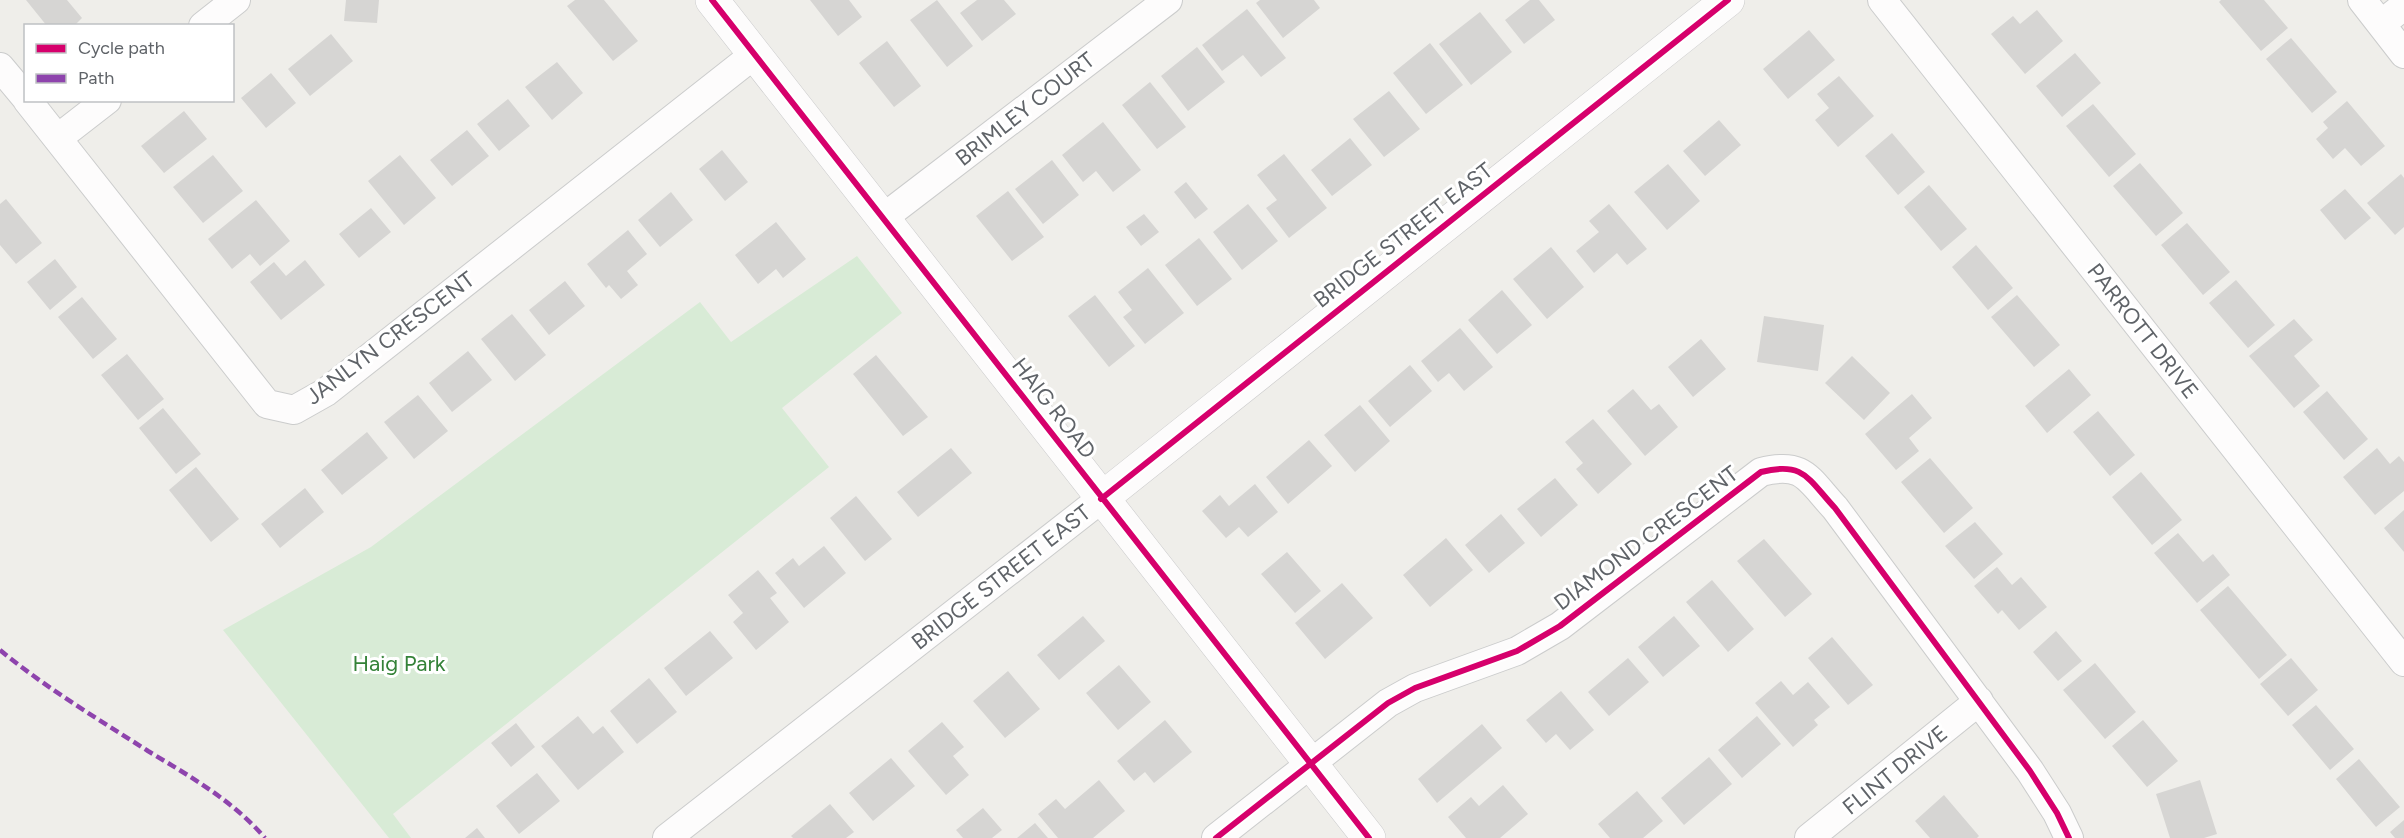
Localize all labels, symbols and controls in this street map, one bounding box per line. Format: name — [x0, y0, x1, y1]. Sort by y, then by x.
legend — [24, 24, 234, 102]
text: Cycle path — [78, 37, 165, 59]
street label: BRIMLEY COURT — [950, 46, 1100, 172]
text: Path — [78, 67, 114, 89]
street label: BRIDGE STREET EAST — [1308, 157, 1498, 313]
street label: PARROTT DRIVE — [2082, 258, 2204, 404]
street label: JANLYN CRESCENT — [300, 266, 480, 410]
street label: HAIG ROAD — [1006, 352, 1102, 464]
street label: DIAMOND CRESCENT — [1549, 460, 1743, 616]
street label: BRIDGE STREET EAST — [906, 499, 1096, 655]
park label: Haig Park — [352, 650, 446, 677]
street label: FLINT DRIVE — [1837, 720, 1953, 820]

